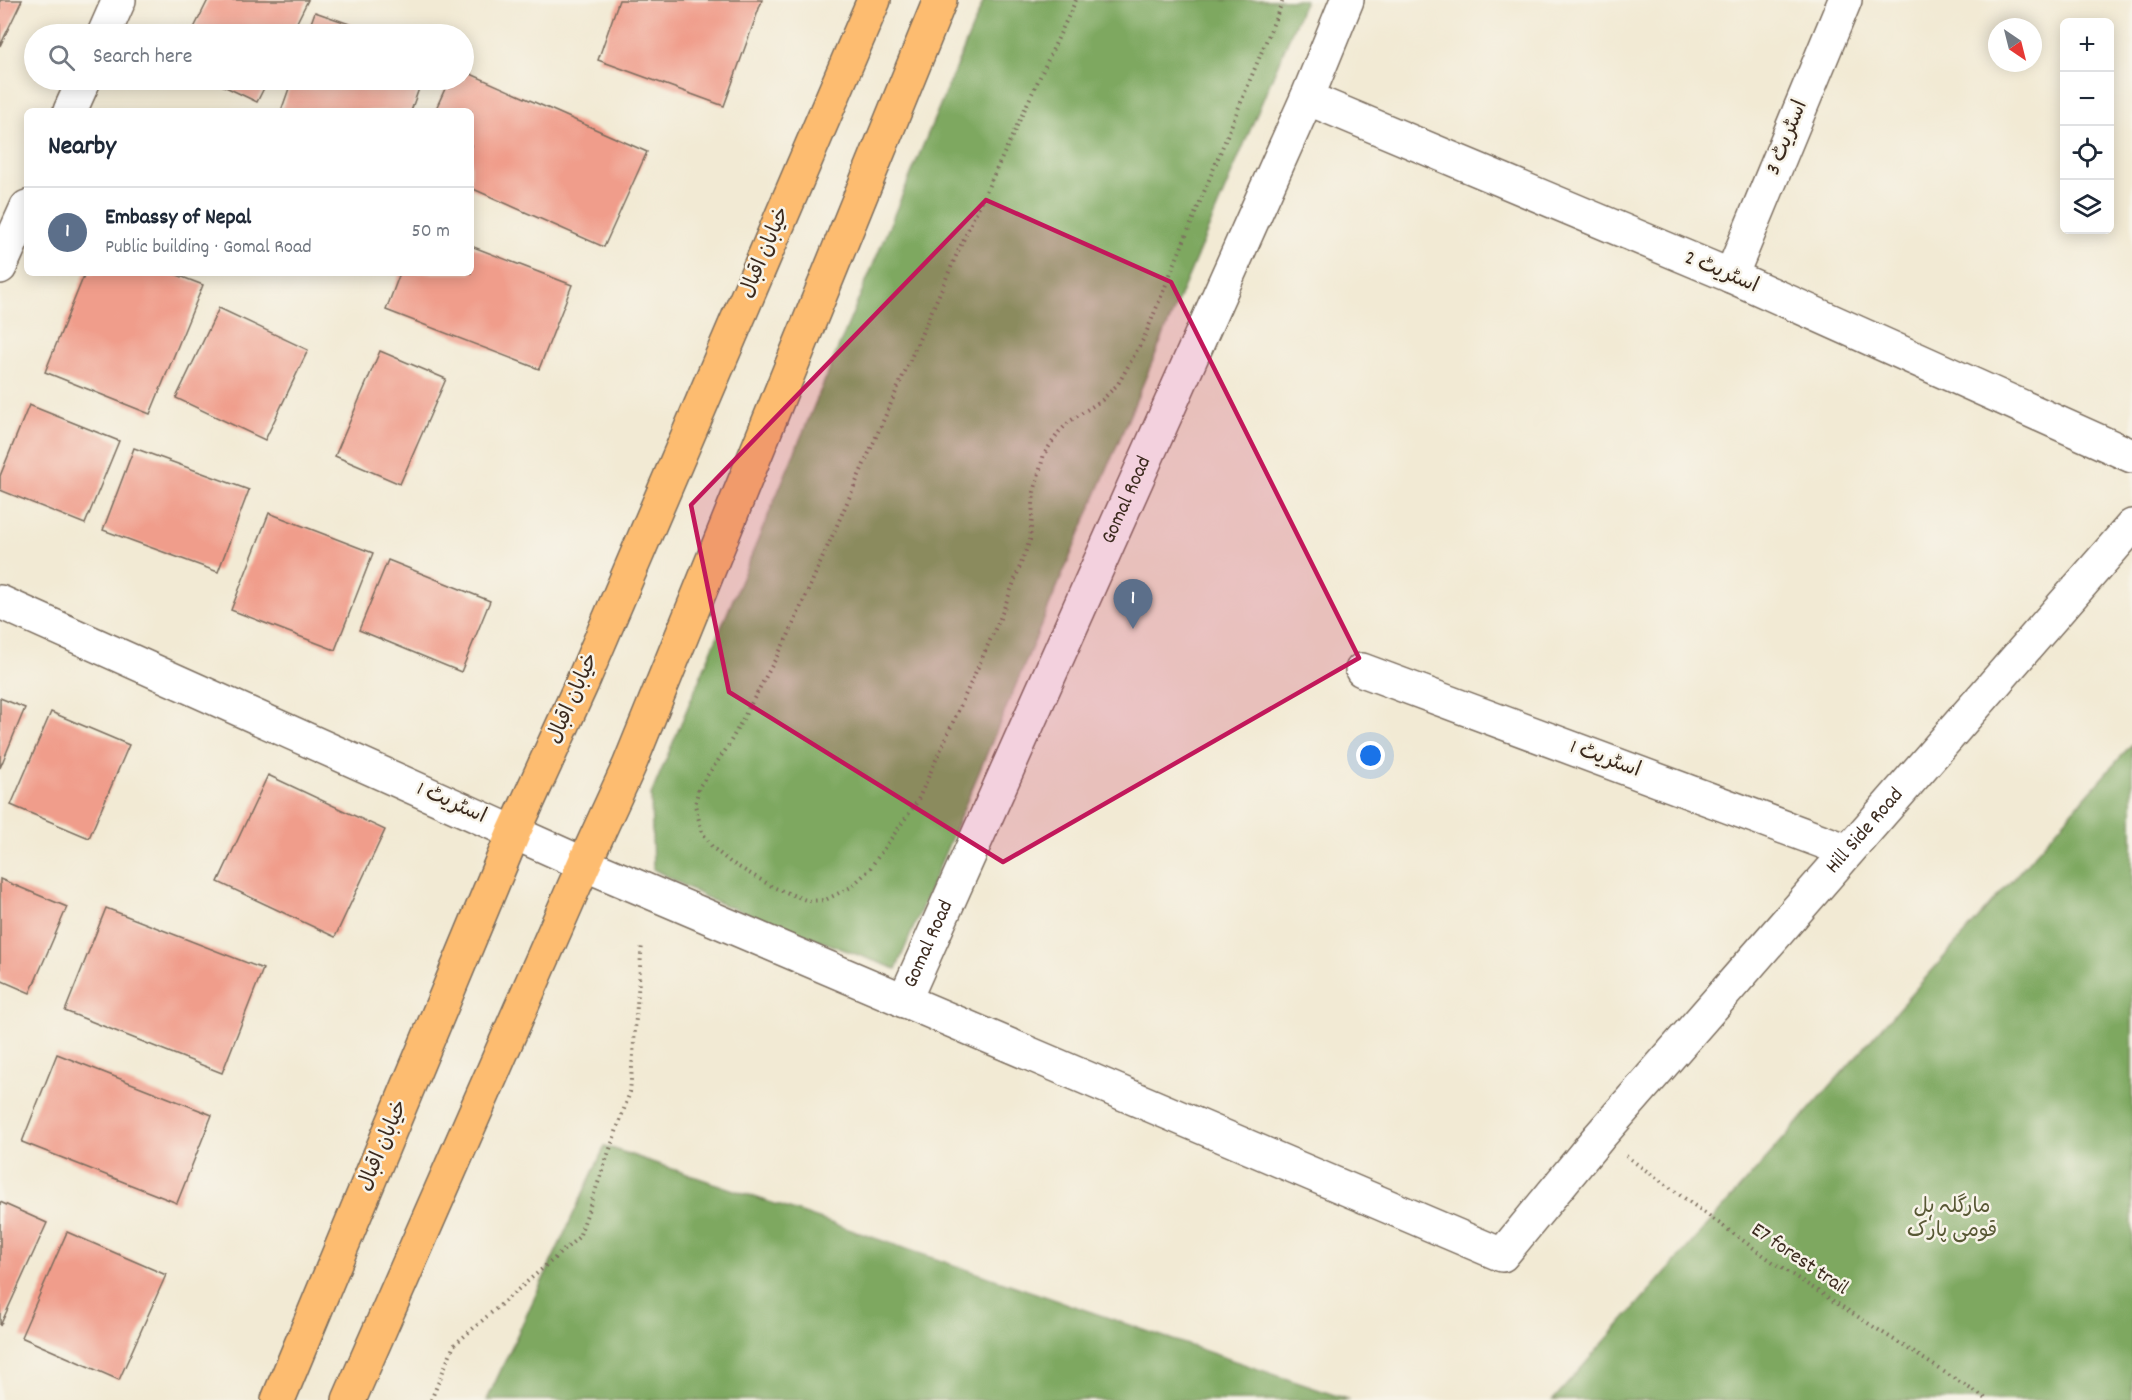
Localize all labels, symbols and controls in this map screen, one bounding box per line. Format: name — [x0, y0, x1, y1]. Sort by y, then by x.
north arrow — [1988, 18, 2042, 72]
map controls — [2060, 18, 2114, 234]
button: + — [2060, 18, 2114, 72]
search box — [24, 24, 474, 90]
icon: search — [45, 41, 78, 74]
text: Search here — [93, 42, 192, 73]
button: − — [2060, 72, 2114, 126]
street label: اسٹریٹ 3 — [1759, 96, 1817, 180]
button: locate — [2060, 126, 2114, 180]
text: Nearby — [48, 129, 116, 166]
button: layers — [2060, 180, 2114, 234]
text: Embassy of Nepal — [105, 203, 251, 234]
street label: خیابان اقبال — [733, 203, 799, 303]
text: 1 — [65, 218, 70, 246]
text: 50 m — [412, 218, 450, 246]
text: Public building · Gomal Road — [105, 234, 312, 262]
street label: اسٹریٹ 2 — [1679, 244, 1763, 302]
street label: Gomal Road — [1095, 452, 1160, 549]
pin: 1 — [1114, 580, 1152, 629]
street label: خیابان اقبال — [541, 649, 607, 749]
street label: اسٹریٹ 1 — [1565, 733, 1645, 787]
your location — [1356, 741, 1385, 770]
street label: اسٹریٹ 1 — [411, 775, 491, 833]
street label: Hill Side Road — [1819, 782, 1912, 881]
street label: Gomal Road — [897, 896, 962, 993]
street label: خیابان اقبال — [351, 1096, 417, 1196]
park label: مارگلہ ہل قومی پارک — [1907, 1193, 1997, 1247]
street label: E7 forest trail — [1744, 1216, 1854, 1304]

